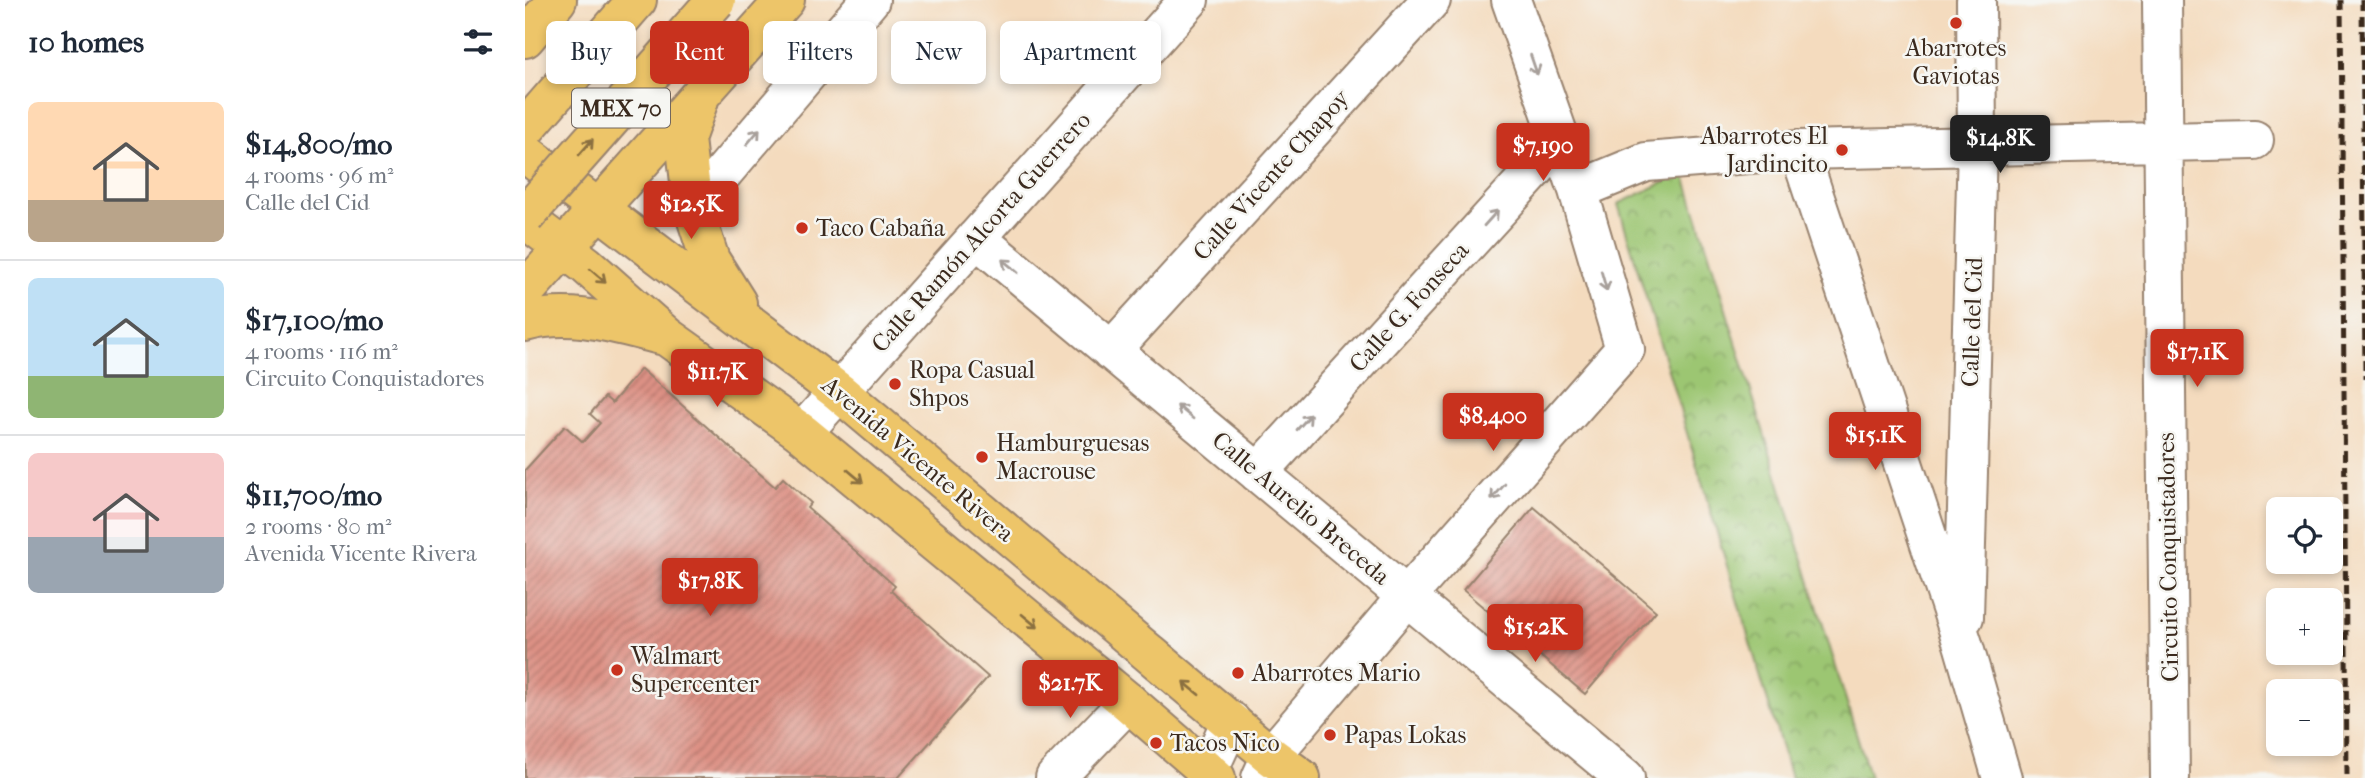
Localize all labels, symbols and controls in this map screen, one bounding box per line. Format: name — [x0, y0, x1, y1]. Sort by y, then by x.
marker: Abarrotes Gaviotas — [1948, 15, 1964, 31]
chip: Buy — [546, 21, 636, 84]
chip: Rent — [650, 21, 749, 84]
chip: Filters — [763, 21, 877, 84]
chip: New — [891, 21, 986, 84]
chip: Apartment — [1000, 21, 1161, 84]
icon: filters — [459, 23, 497, 61]
text: 10 homes — [28, 25, 144, 60]
place label: Abarrotes Gaviotas — [1905, 34, 2007, 90]
one-way arrow — [1529, 53, 1541, 75]
street label: Calle Vicente Chapoy — [1187, 83, 1356, 266]
road number: MEX 70 — [572, 88, 670, 128]
street label: Calle Ramón Alcorta Guerrero — [866, 106, 1096, 358]
pin: $14.8K — [1943, 116, 2057, 175]
place label: Abarrotes El Jardincito — [1700, 122, 1828, 178]
pin: $7,190 — [1486, 124, 1600, 183]
text: $14.8K — [1966, 124, 2034, 151]
text: $14,800/mo — [245, 127, 392, 162]
one-way arrow — [745, 129, 761, 147]
icon: home — [84, 130, 168, 214]
text: $7,190 — [1512, 132, 1574, 159]
one-way arrow — [578, 138, 594, 156]
marker: Abarrotes El Jardincito — [1834, 142, 1850, 158]
text: 4 rooms · 96 m² — [245, 162, 394, 189]
pin: $12.5K — [634, 182, 748, 241]
text: Calle del Cid — [245, 189, 370, 216]
text: $12.5K — [660, 190, 722, 217]
one-way arrow — [1482, 210, 1499, 227]
place label: Taco Cabaña — [816, 214, 946, 242]
marker: Taco Cabaña — [794, 220, 810, 236]
street label: Calle G. Fonseca — [1343, 236, 1475, 378]
street label: Calle del Cid — [1956, 256, 1988, 387]
one-way arrow — [1001, 258, 1019, 274]
one-way arrow — [589, 268, 607, 284]
one-way arrow — [1599, 269, 1612, 291]
text: $17,100/mo — [245, 303, 383, 338]
icon: home — [84, 306, 168, 390]
pin: $17.1K — [2140, 330, 2254, 389]
text: 4 rooms · 116 m² — [245, 338, 398, 365]
text: $17.1K — [2167, 338, 2227, 365]
pin: $11.7K — [660, 350, 774, 409]
place label: Ropa Casual Shpos — [909, 356, 1035, 412]
text: $11.7K — [687, 358, 747, 385]
text: Circuito Conquistadores — [245, 365, 484, 392]
street label: Avenida Vicente Rivera — [816, 370, 1020, 548]
marker: Ropa Casual Shpos — [887, 376, 903, 392]
pin: $8,400 — [1436, 393, 1550, 453]
text: $8,400 — [1459, 402, 1527, 429]
one-way arrow — [1176, 404, 1194, 419]
pin: $15.1K — [1818, 412, 1932, 472]
one-way arrow — [1296, 413, 1312, 431]
text: $15.1K — [1845, 421, 1905, 448]
street label: Calle Aurelio Breceda — [1207, 426, 1396, 591]
place label: Hamburguesas Macrouse — [996, 429, 1150, 485]
street label: Circuito Conquistadores — [2152, 432, 2184, 682]
marker: Hamburguesas Macrouse — [974, 449, 990, 465]
one-way arrow — [845, 468, 863, 484]
text: $11,700/mo — [245, 478, 382, 513]
icon: home — [84, 481, 168, 565]
one-way arrow — [1490, 483, 1506, 501]
map controls — [2266, 497, 2343, 756]
button: locate — [2266, 497, 2343, 574]
text: 2 rooms · 80 m² — [245, 513, 392, 540]
text: Avenida Vicente Rivera — [245, 540, 477, 567]
pin: $17.8K — [653, 558, 767, 618]
text: $17.8K — [678, 567, 742, 594]
button: + — [2266, 588, 2343, 665]
pin: $15.2K — [1478, 604, 1592, 664]
one-way arrow — [1021, 613, 1039, 629]
text: $15.2K — [1503, 613, 1567, 640]
place label: Walmart Supercenter — [630, 642, 760, 698]
place label: Abarrotes Mario — [1251, 659, 1420, 687]
pin: $21.7K — [1013, 660, 1127, 720]
marker: Walmart Supercenter — [609, 662, 625, 678]
marker: Abarrotes Mario — [1230, 665, 1246, 681]
text: $21.7K — [1038, 669, 1102, 696]
button: − — [2266, 679, 2343, 756]
one-way arrow — [1183, 680, 1201, 695]
place label: Papas Lokas — [1344, 721, 1466, 749]
marker: Papas Lokas — [1322, 727, 1338, 743]
place label: Tacos Nico — [1170, 729, 1280, 757]
marker: Tacos Nico — [1148, 735, 1164, 751]

